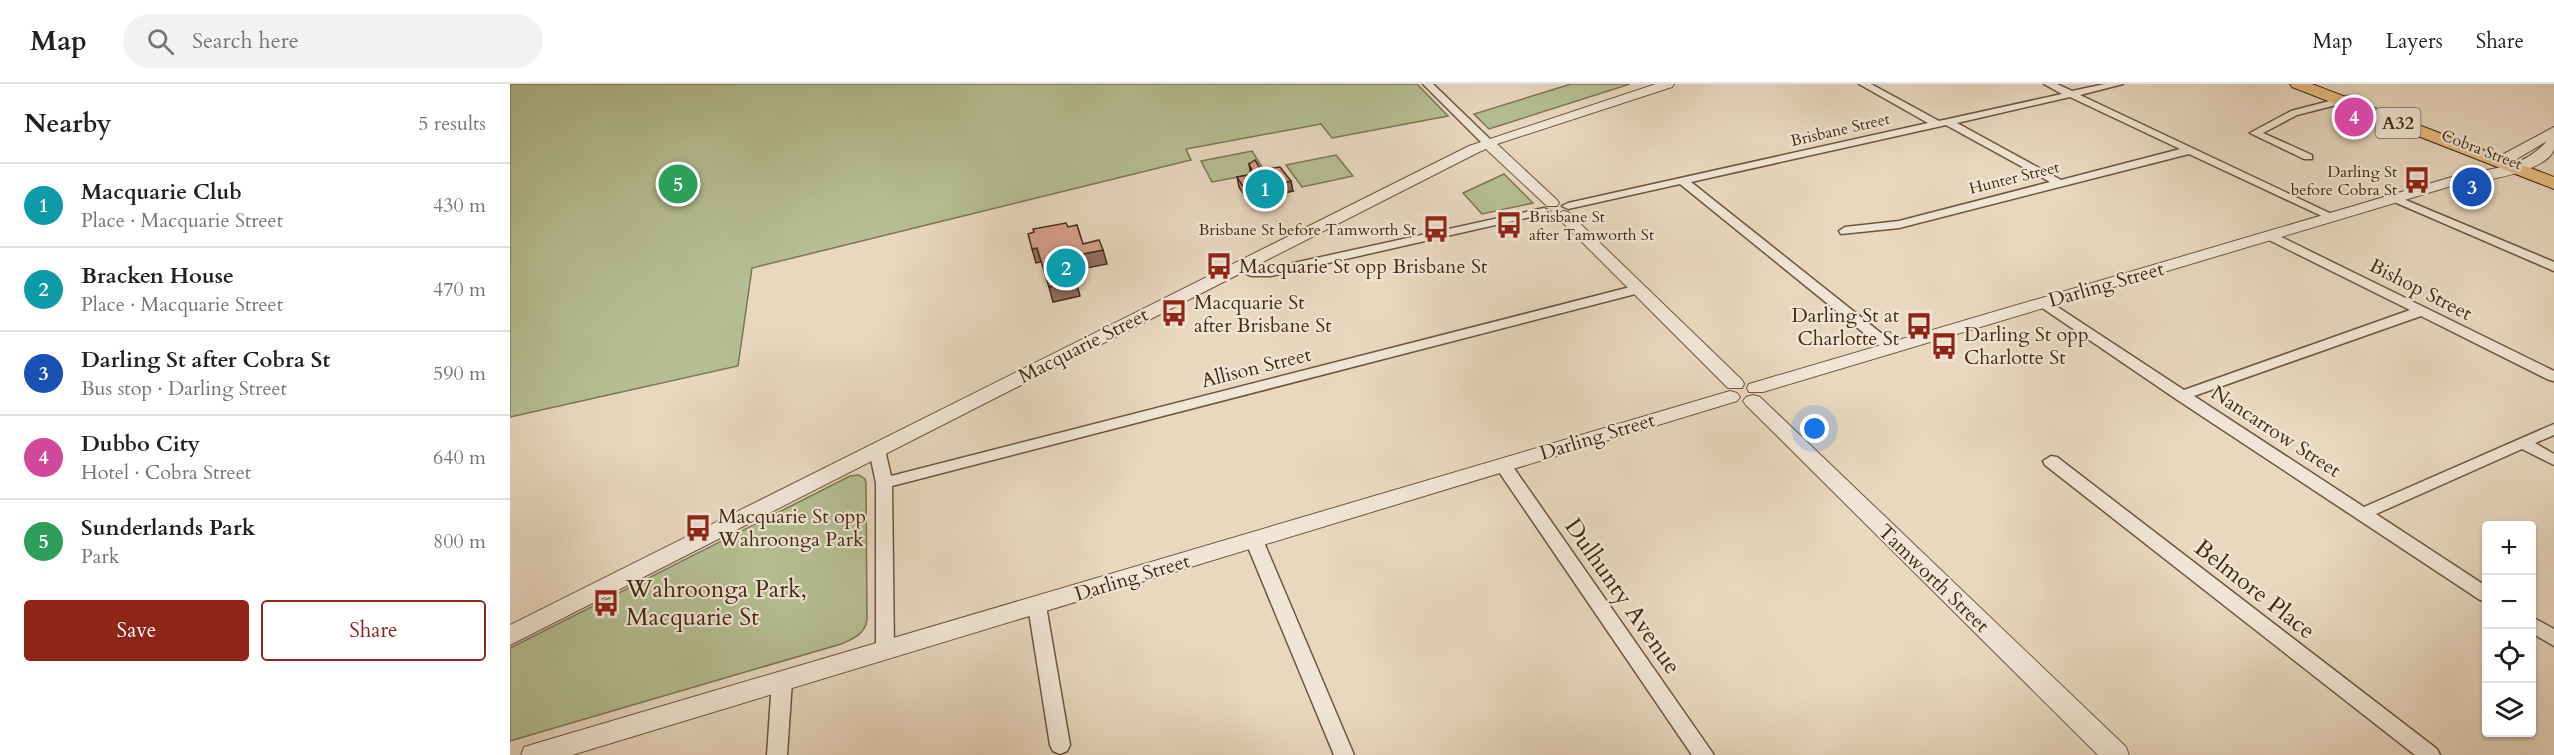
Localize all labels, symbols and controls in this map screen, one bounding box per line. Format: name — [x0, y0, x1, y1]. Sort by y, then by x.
search box — [123, 14, 543, 68]
text: Map — [30, 22, 87, 60]
icon: search — [144, 25, 177, 58]
text: Search here — [192, 26, 299, 56]
text: Map — [2313, 27, 2353, 56]
text: Layers — [2386, 27, 2443, 56]
text: Share — [2476, 27, 2524, 56]
pin: 4 — [2334, 94, 2374, 140]
text: Nearby — [24, 106, 112, 141]
street label: Brisbane Street — [1788, 108, 1892, 152]
road number: A32 — [2376, 108, 2420, 138]
text: 5 results — [418, 110, 486, 137]
street label: Cobra Street — [2438, 124, 2525, 175]
street label: Hunter Street — [1967, 156, 2062, 200]
place label: Darling St before Cobra St — [2291, 161, 2397, 201]
pin: 5 — [658, 162, 698, 206]
pin: 3 — [2452, 164, 2492, 210]
bus stop icon: Darling St before Cobra St — [2402, 165, 2432, 195]
pin: 1 — [1246, 166, 1284, 212]
text: Macquarie Club — [81, 177, 242, 207]
text: 1 — [38, 192, 49, 219]
text: 430 m — [433, 192, 486, 219]
place label: Brisbane St after Tamworth St — [1529, 206, 1654, 246]
text: Place · Macquarie Street — [81, 207, 283, 234]
bus stop icon: Brisbane St after Tamworth St — [1494, 210, 1524, 240]
bus stop icon: Brisbane St before Tamworth St — [1421, 214, 1451, 244]
place label: Brisbane St before Tamworth St — [1198, 219, 1416, 241]
pin: 2 — [1046, 246, 1086, 291]
bus stop icon: Macquarie St opp Brisbane St — [1204, 251, 1234, 281]
street label: Bishop Street — [2365, 252, 2477, 327]
place label: Macquarie St opp Brisbane St — [1239, 253, 1488, 280]
street label: Darling Street — [2045, 255, 2168, 314]
text: Bracken House — [81, 261, 234, 291]
text: 2 — [38, 276, 49, 303]
text: 470 m — [433, 276, 486, 303]
place label: Macquarie St after Brisbane St — [1194, 289, 1332, 339]
text: Place · Macquarie Street — [81, 291, 283, 318]
bus stop icon: Macquarie St after Brisbane St — [1159, 298, 1189, 328]
street label: Macquarie Street — [1014, 301, 1153, 390]
place label: Darling St at Charlotte St — [1791, 302, 1900, 352]
bus stop icon: Darling St at Charlotte St — [1904, 311, 1934, 341]
place label: Darling St opp Charlotte St — [1964, 321, 2089, 371]
bus stop icon: Darling St opp Charlotte St — [1929, 331, 1959, 361]
street label: Allison Street — [1198, 341, 1315, 394]
text: Darling St after Cobra St — [81, 345, 330, 375]
text: 3 — [38, 360, 49, 387]
text: 590 m — [433, 360, 486, 387]
text: Bus stop · Darling Street — [81, 375, 287, 402]
street label: Nancarrow Street — [2206, 379, 2346, 484]
street label: Darling Street — [1536, 406, 1659, 467]
your location — [1800, 414, 1829, 443]
text: Dubbo City — [81, 429, 200, 459]
text: 4 — [38, 444, 49, 471]
text: 640 m — [433, 444, 486, 471]
text: Hotel · Cobra Street — [81, 459, 251, 486]
place label: Macquarie St opp Wahroonga Park — [717, 503, 866, 553]
street label: Dulhunty Avenue — [1557, 512, 1689, 681]
text: Sunderlands Park — [81, 513, 255, 543]
bus stop icon: Macquarie St opp Wahroonga Park — [683, 513, 713, 543]
street label: Tamworth Street — [1872, 518, 1996, 639]
map controls — [2482, 521, 2536, 737]
button: + — [2482, 521, 2536, 575]
text: 5 — [38, 528, 49, 555]
text: 800 m — [433, 528, 486, 555]
street label: Belmore Place — [2187, 532, 2322, 647]
text: Park — [81, 543, 119, 570]
street label: Darling Street — [1071, 547, 1194, 608]
place label: Wahroonga Park, Macquarie St — [625, 573, 807, 634]
button: − — [2482, 575, 2536, 629]
bus stop icon: Wahroonga Park, Macquarie St — [591, 588, 621, 618]
button: Save — [24, 600, 249, 661]
button: Share — [261, 600, 486, 661]
button: locate — [2482, 629, 2536, 683]
button: layers — [2482, 683, 2536, 737]

